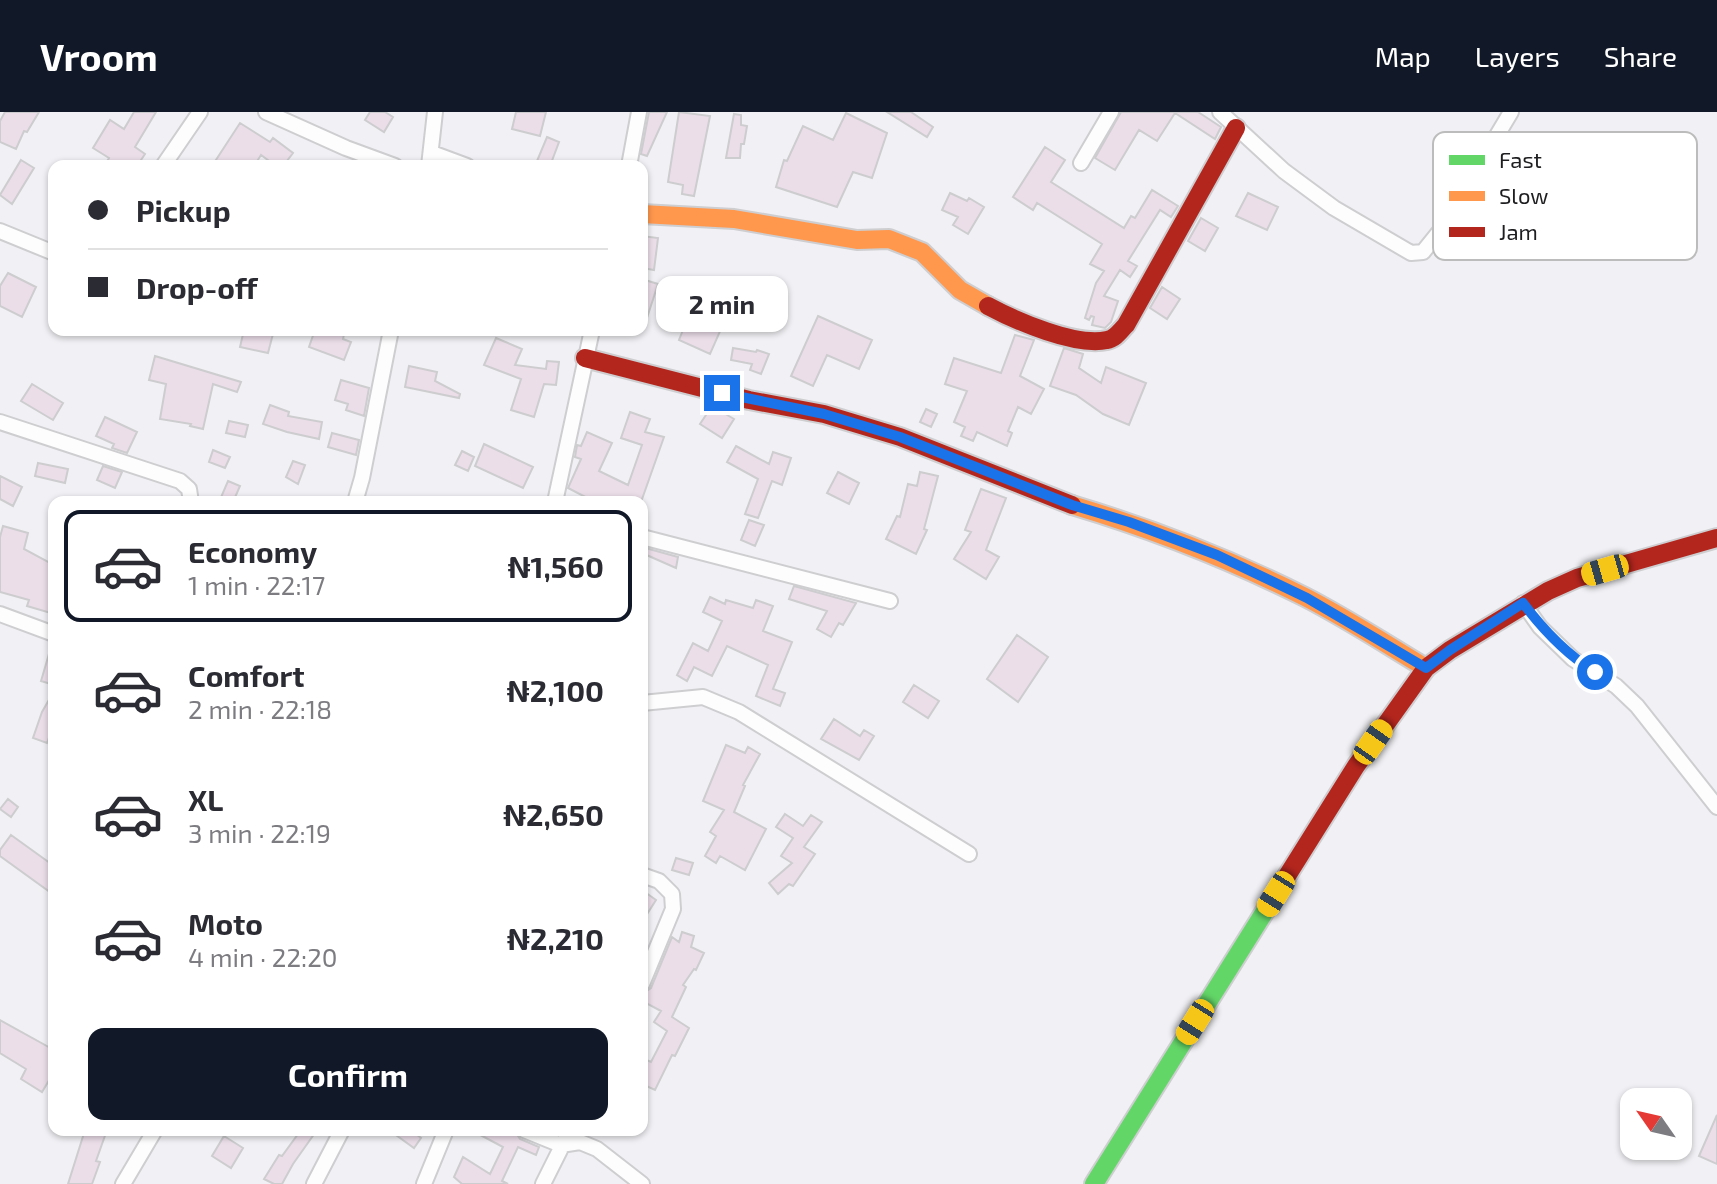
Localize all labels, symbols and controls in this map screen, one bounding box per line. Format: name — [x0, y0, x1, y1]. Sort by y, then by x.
text: Vroom — [40, 33, 158, 79]
text: Map — [1375, 39, 1431, 73]
text: Layers — [1475, 39, 1560, 73]
text: Share — [1604, 39, 1677, 73]
legend — [1433, 132, 1697, 260]
text: Fast — [1499, 146, 1542, 172]
text: Slow — [1499, 182, 1548, 208]
text: Pickup — [136, 192, 231, 228]
text: Jam — [1499, 218, 1538, 244]
text: Drop-off — [136, 269, 258, 305]
callout: 2 min — [656, 277, 788, 333]
text: 2 min — [689, 288, 755, 319]
route end — [704, 375, 740, 411]
icon: car — [92, 530, 164, 602]
text: Economy — [188, 533, 317, 569]
text: ₦1,560 — [507, 548, 604, 584]
car — [1579, 552, 1631, 588]
text: 1 min · 22:17 — [188, 569, 325, 600]
icon: car — [92, 654, 164, 726]
route start — [1577, 654, 1613, 690]
text: Comfort — [188, 657, 305, 693]
text: ₦2,100 — [507, 672, 604, 708]
text: 2 min · 22:18 — [188, 693, 332, 724]
car — [1349, 715, 1397, 769]
icon: car — [92, 778, 164, 850]
text: XL — [188, 781, 223, 817]
text: ₦2,650 — [503, 796, 604, 832]
text: 3 min · 22:19 — [188, 817, 331, 848]
car — [1253, 867, 1299, 921]
icon: car — [92, 902, 164, 974]
text: Moto — [188, 905, 263, 941]
text: ₦2,210 — [507, 920, 604, 956]
text: 4 min · 22:20 — [188, 941, 338, 972]
car — [1172, 995, 1218, 1049]
button: Confirm — [88, 1028, 608, 1120]
north arrow — [1620, 1088, 1692, 1160]
map controls — [1620, 1088, 1692, 1160]

